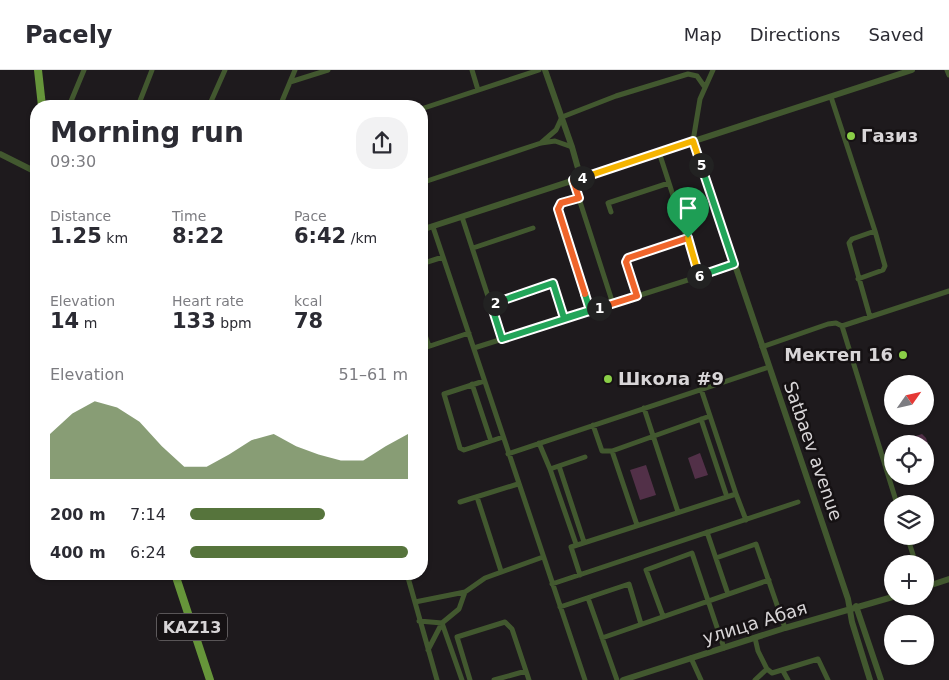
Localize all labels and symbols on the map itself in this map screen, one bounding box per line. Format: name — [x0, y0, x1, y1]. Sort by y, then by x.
place label: Газиз — [861, 125, 918, 146]
marker: Газиз — [845, 130, 857, 142]
pin: 5 — [688, 152, 714, 178]
pin: 4 — [570, 166, 594, 190]
pin — [667, 187, 709, 238]
pin: 6 — [686, 264, 712, 288]
pin: 2 — [482, 290, 508, 316]
pin: 1 — [586, 296, 612, 320]
place label: Мектеп 16 — [784, 344, 893, 365]
marker: Мектеп 16 — [897, 349, 909, 361]
place label: Школа #9 — [618, 368, 724, 389]
marker: Школа #9 — [602, 373, 614, 385]
north arrow — [884, 375, 934, 425]
street label: Satbaev avenue — [780, 378, 847, 523]
street label: улица Абая — [700, 597, 810, 648]
road number: KAZ13 — [157, 614, 227, 640]

